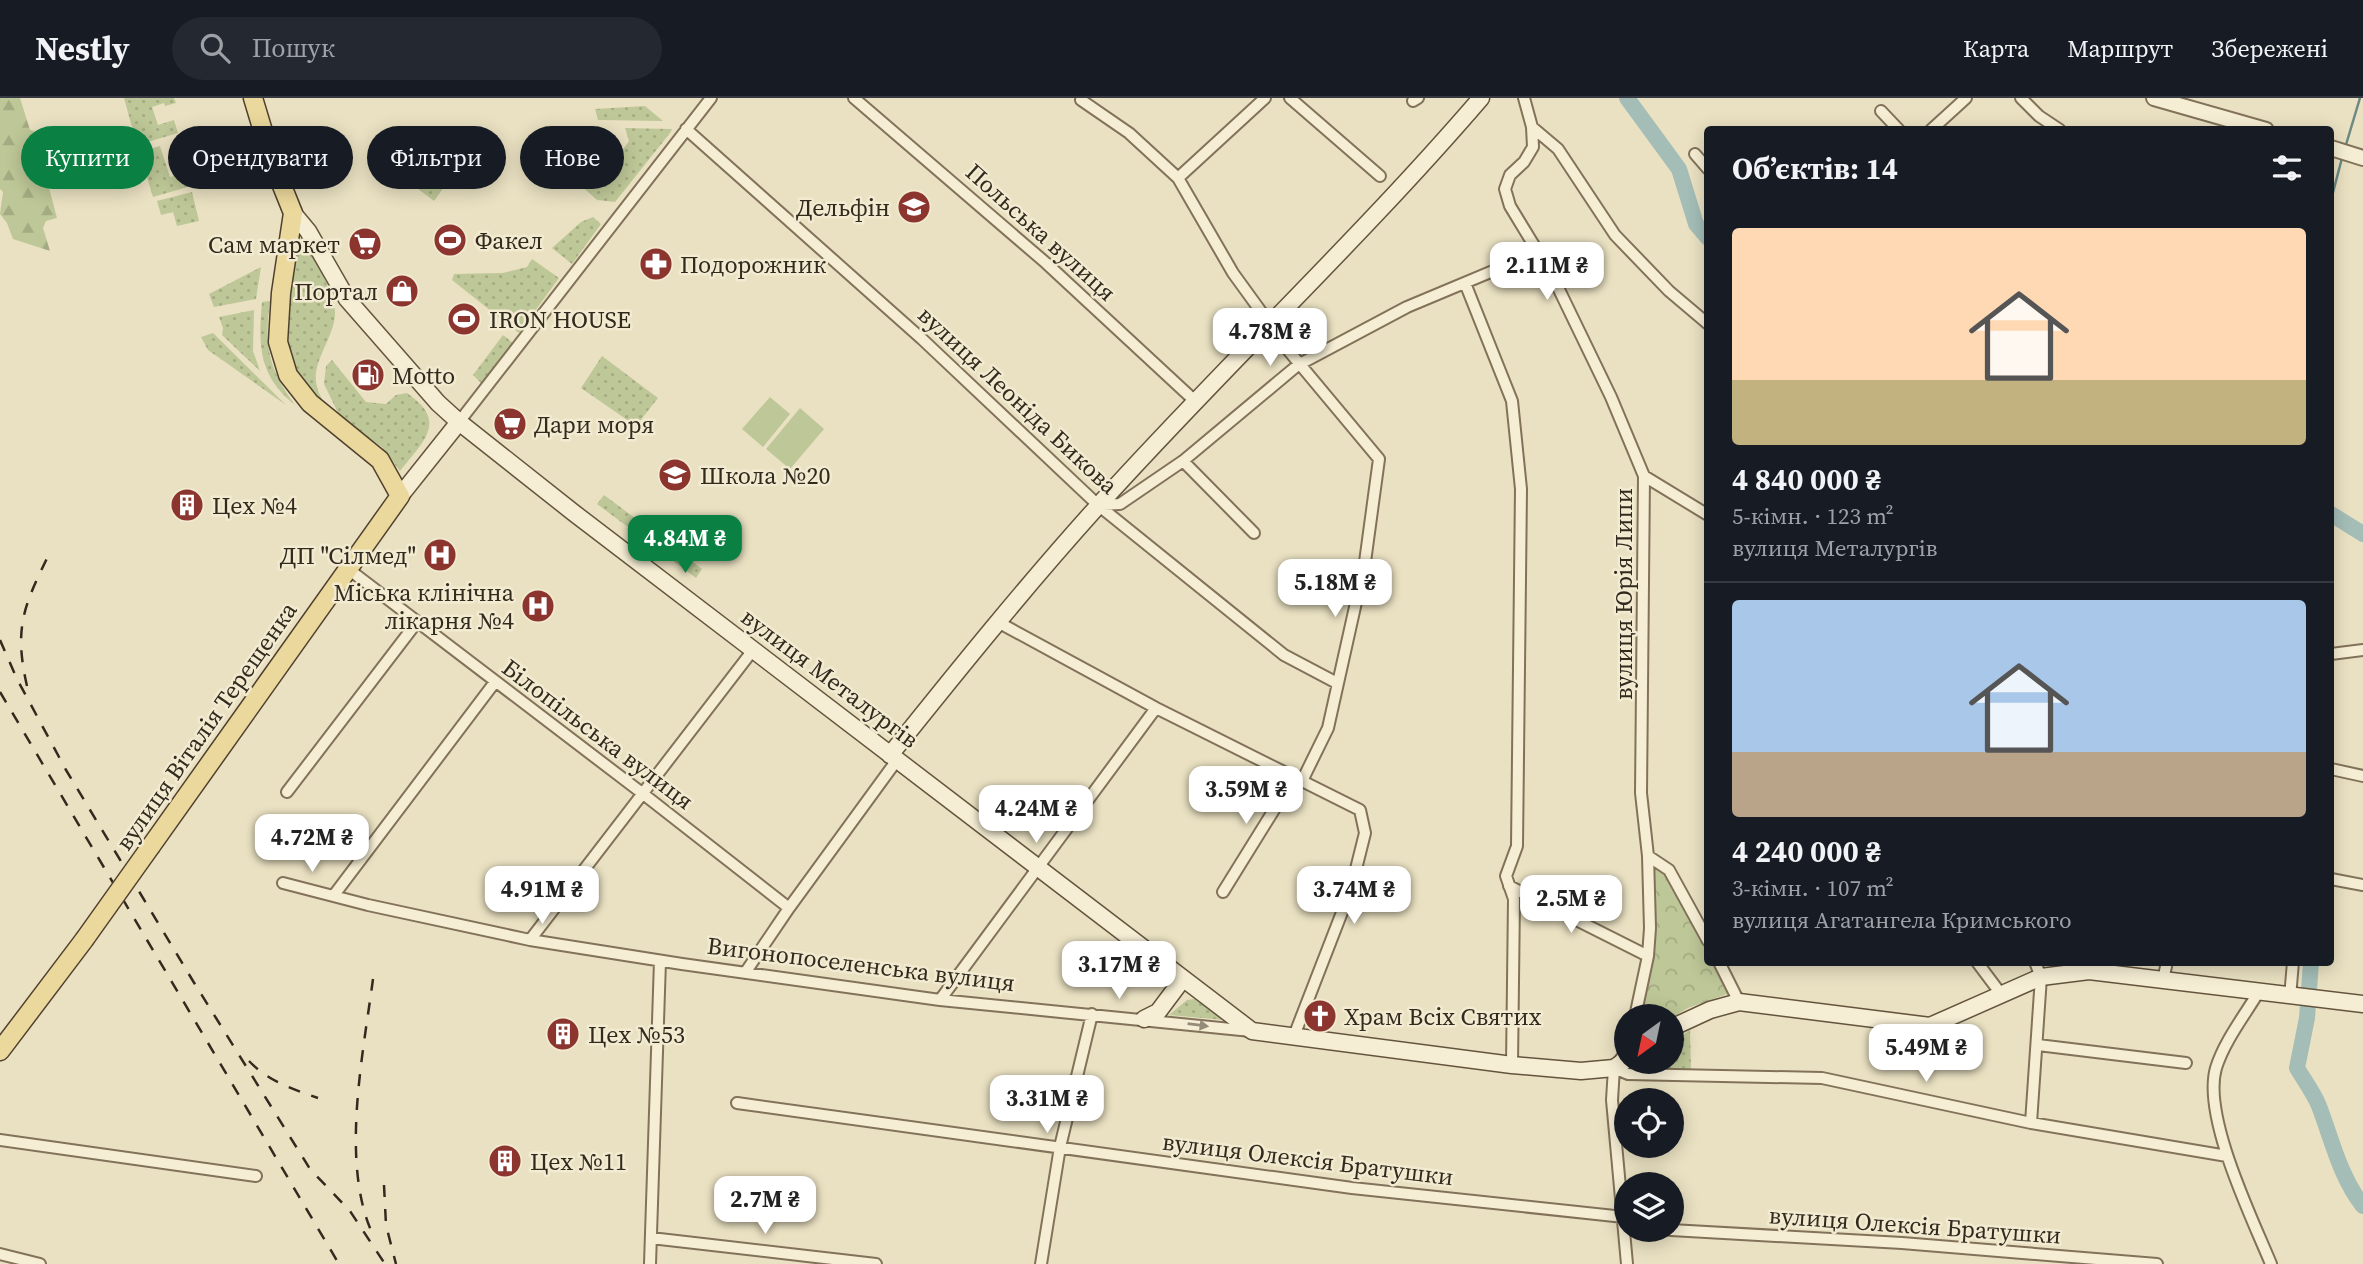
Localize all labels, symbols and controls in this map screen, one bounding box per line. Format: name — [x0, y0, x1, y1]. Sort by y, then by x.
search box — [172, 17, 662, 80]
text: Nestly — [35, 26, 130, 71]
icon: search — [196, 29, 234, 67]
text: Пошук — [252, 30, 335, 66]
text: Карта — [1963, 32, 2029, 65]
text: Маршрут — [2067, 32, 2173, 65]
text: Збережені — [2211, 32, 2328, 65]
chip: Купити — [21, 126, 154, 189]
chip: Орендувати — [168, 126, 353, 189]
chip: Фільтри — [367, 126, 506, 189]
chip: Нове — [520, 126, 624, 189]
text: Об’єктів: 14 — [1732, 148, 1898, 189]
icon: filters — [2268, 149, 2306, 187]
street label: Польська вулиця — [959, 156, 1123, 308]
school or university icon: Дельфін — [895, 188, 933, 226]
place label: Дельфін — [796, 191, 890, 224]
sports icon: Факел — [431, 221, 469, 259]
place label: Факел — [475, 224, 543, 257]
supermarket icon: Сам маркет — [346, 225, 384, 263]
place label: Сам маркет — [208, 228, 340, 261]
pin: 2.11M ₴ — [1482, 242, 1612, 302]
pharmacy icon: Подорожник — [637, 245, 675, 283]
place label: Подорожник — [680, 248, 826, 281]
text: 2.11M ₴ — [1506, 249, 1588, 281]
shop icon: Портал — [383, 272, 421, 310]
icon: home — [1956, 273, 2082, 399]
place label: Портал — [294, 275, 378, 308]
street label: вулиця Леоніда Бикова — [911, 298, 1126, 502]
sports icon: IRON HOUSE — [445, 300, 483, 338]
place label: IRON HOUSE — [489, 303, 631, 336]
pin: 4.78M ₴ — [1205, 308, 1335, 368]
text: 4.78M ₴ — [1229, 315, 1311, 347]
fuel station icon: Motto — [349, 356, 387, 394]
place label: Motto — [392, 359, 455, 392]
supermarket icon: Дари моря — [491, 405, 529, 443]
place label: Дари моря — [534, 408, 654, 441]
school or university icon: Школа №20 — [656, 456, 694, 494]
place label: Школа №20 — [700, 459, 830, 492]
text: 4 840 000 ₴ — [1732, 459, 1881, 500]
building icon: Цех №4 — [168, 486, 206, 524]
street label: вулиця Юрія Липи — [1607, 488, 1640, 700]
place label: Цех №4 — [212, 489, 297, 522]
text: 5-кімн. · 123 m² — [1732, 500, 1894, 532]
pin: 4.84M ₴ — [620, 516, 750, 575]
text: 4.84M ₴ — [644, 522, 726, 554]
text: вулиця Металургів — [1732, 532, 1937, 564]
hospital icon: ДП "Сілмед" — [421, 536, 459, 574]
place label: ДП "Сілмед" — [280, 539, 416, 572]
pin: 5.18M ₴ — [1270, 560, 1400, 619]
text: 5.18M ₴ — [1294, 566, 1376, 598]
place label: Міська клінічна лікарня №4 — [334, 576, 515, 637]
hospital icon: Міська клінічна лікарня №4 — [519, 587, 557, 625]
street label: вулиця Віталія Терещенка — [108, 595, 305, 857]
street label: вулиця Металургів — [734, 600, 926, 756]
icon: home — [1956, 645, 2082, 771]
street label: Білопільська вулиця — [495, 651, 701, 817]
pin: 3.59M ₴ — [1181, 766, 1311, 826]
text: 3.59M ₴ — [1205, 773, 1287, 805]
pin: 4.24M ₴ — [971, 786, 1101, 845]
text: 4.24M ₴ — [995, 792, 1077, 824]
pin: 4.72M ₴ — [247, 814, 377, 874]
text: 4.72M ₴ — [271, 821, 353, 853]
text: 4 240 000 ₴ — [1732, 831, 1881, 872]
pin: 4.91M ₴ — [477, 866, 607, 926]
pin: 3.74M ₴ — [1289, 866, 1419, 926]
text: 3-кімн. · 107 m² — [1732, 872, 1894, 904]
text: 4.91M ₴ — [501, 873, 583, 905]
text: 3.74M ₴ — [1313, 873, 1395, 905]
pin: 2.5M ₴ — [1514, 876, 1628, 935]
text: 2.5M ₴ — [1536, 882, 1606, 914]
text: вулиця Агатангела Кримського — [1732, 904, 2072, 936]
street label: Вигонопоселенська вулиця — [705, 929, 1017, 999]
pin: 3.17M ₴ — [1054, 942, 1184, 1001]
text: 3.17M ₴ — [1078, 948, 1160, 980]
church icon: Храм Всіх Святих — [1301, 997, 1339, 1035]
place label: Храм Всіх Святих — [1344, 1000, 1542, 1033]
north arrow — [1614, 1004, 1684, 1074]
map controls — [1614, 1004, 1684, 1242]
building icon: Цех №53 — [544, 1015, 582, 1053]
place label: Цех №53 — [588, 1018, 685, 1051]
one-way arrow — [1187, 1020, 1209, 1031]
pin: 5.49M ₴ — [1861, 1024, 1991, 1084]
text: 5.49M ₴ — [1885, 1031, 1967, 1063]
pin: 3.31M ₴ — [982, 1076, 1112, 1135]
text: 3.31M ₴ — [1006, 1082, 1088, 1114]
button: locate — [1614, 1088, 1684, 1158]
street label: вулиця Олексія Братушки — [1161, 1125, 1455, 1193]
building icon: Цех №11 — [486, 1142, 524, 1180]
place label: Цех №11 — [530, 1145, 627, 1178]
button: layers — [1614, 1172, 1684, 1242]
pin: 2.7M ₴ — [708, 1176, 822, 1236]
text: 2.7M ₴ — [730, 1183, 800, 1215]
street label: вулиця Олексія Братушки — [1768, 1198, 2062, 1252]

